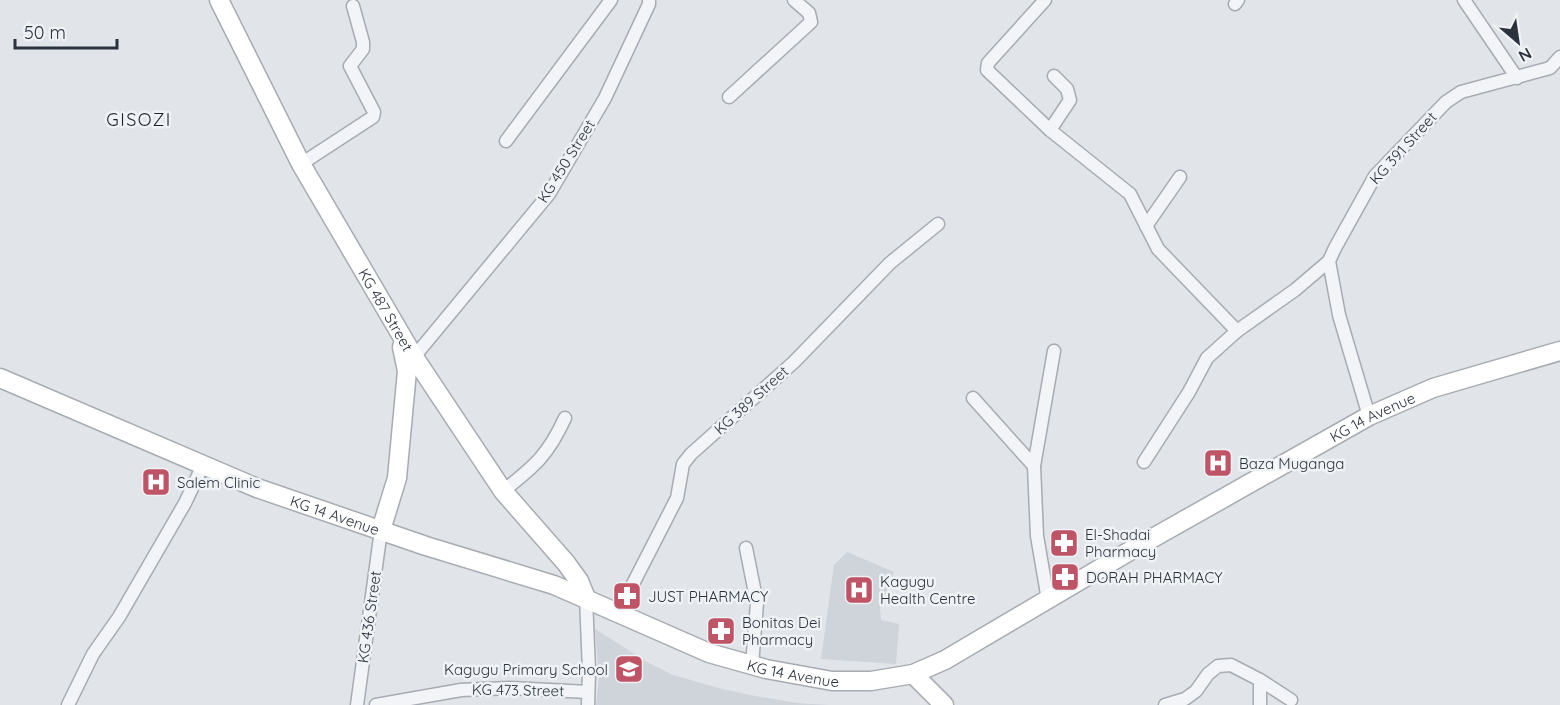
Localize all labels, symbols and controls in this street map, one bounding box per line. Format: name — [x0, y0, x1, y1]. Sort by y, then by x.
scale bar — [15, 12, 117, 50]
north arrow — [1488, 12, 1548, 72]
text: 50 m — [24, 21, 66, 44]
text: N — [1515, 44, 1535, 67]
district label: GISOZI — [106, 108, 172, 131]
street label: KG 391 Street — [1365, 108, 1441, 188]
street label: KG 450 Street — [533, 116, 599, 206]
street label: KG 487 Street — [355, 265, 418, 354]
street label: KG 389 Street — [710, 362, 792, 438]
street label: KG 14 Avenue — [1326, 388, 1418, 446]
hospital icon: Baza Muganga — [1202, 447, 1234, 479]
place label: Baza Muganga — [1239, 454, 1344, 473]
hospital icon: Salem Clinic — [140, 466, 172, 498]
place label: Salem Clinic — [177, 473, 260, 492]
street label: KG 14 Avenue — [288, 491, 382, 539]
place label: El-Shadai Pharmacy — [1085, 525, 1156, 561]
pharmacy icon: El-Shadai Pharmacy — [1048, 527, 1080, 559]
pharmacy icon: DORAH PHARMACY — [1049, 561, 1081, 593]
place label: DORAH PHARMACY — [1086, 568, 1223, 587]
street label: KG 436 Street — [353, 570, 385, 664]
place label: Kagugu Health Centre — [880, 572, 975, 608]
hospital icon: Kagugu Health Centre — [843, 574, 875, 606]
pharmacy icon: JUST PHARMACY — [611, 580, 643, 612]
place label: JUST PHARMACY — [648, 587, 769, 606]
place label: Bonitas Dei Pharmacy — [742, 613, 821, 649]
pharmacy icon: Bonitas Dei Pharmacy — [705, 615, 737, 647]
school or university icon: Kagugu Primary School — [613, 653, 645, 685]
street label: KG 14 Avenue — [745, 655, 839, 691]
place label: Kagugu Primary School — [444, 660, 608, 679]
street label: KG 473 Street — [472, 680, 564, 700]

